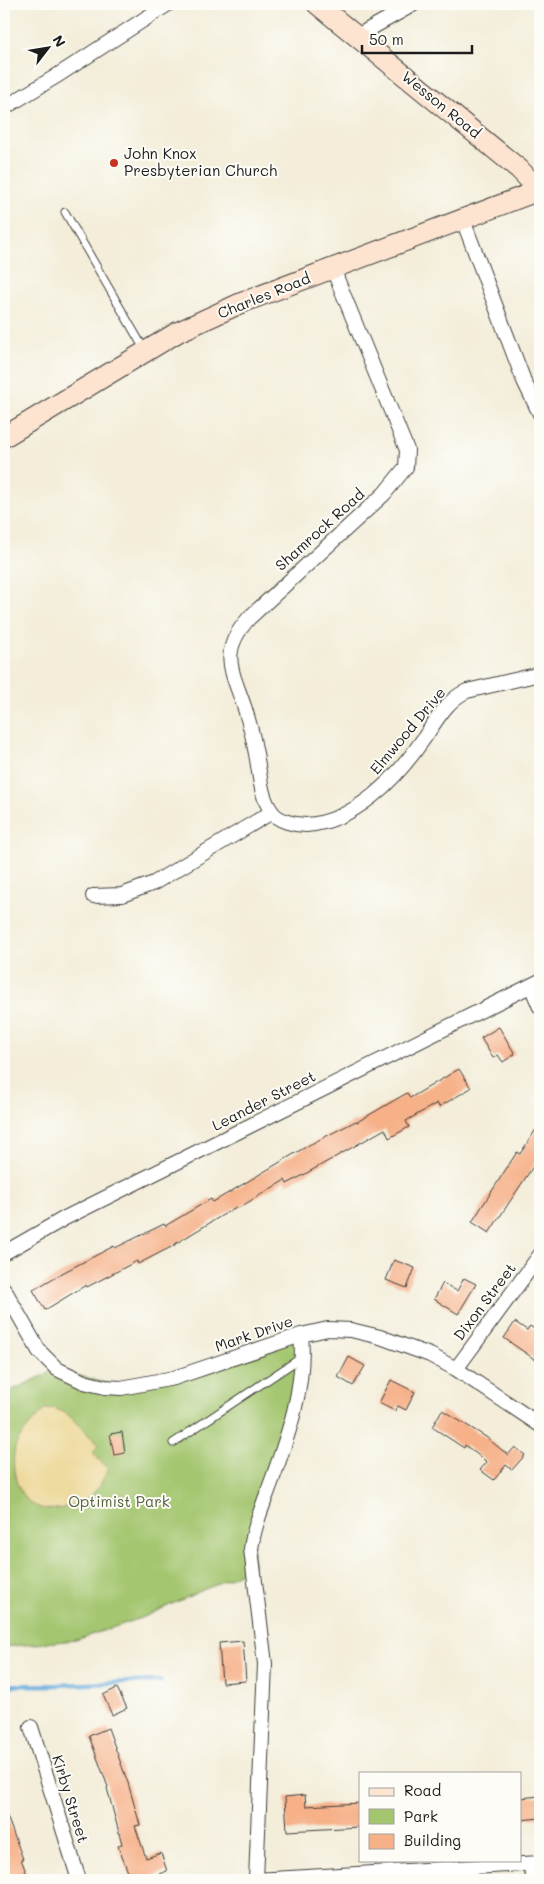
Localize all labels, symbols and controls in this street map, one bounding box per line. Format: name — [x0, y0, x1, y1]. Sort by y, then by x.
north arrow — [22, 22, 72, 72]
scale bar — [362, 22, 472, 54]
text: 50 m — [369, 29, 404, 49]
text: N — [49, 32, 70, 51]
street label: Wesson Road — [398, 66, 485, 142]
place label: John Knox Presbyterian Church — [124, 143, 277, 180]
marker: John Knox Presbyterian Church — [108, 157, 120, 169]
street label: Charles Road — [214, 267, 313, 323]
street label: Shamrock Road — [270, 484, 368, 575]
street label: Elmwood Drive — [365, 683, 450, 778]
street label: Leander Street — [208, 1065, 319, 1135]
street label: Dixon Street — [448, 1259, 520, 1344]
street label: Mark Drive — [212, 1310, 295, 1356]
park label: Optimist Park — [68, 1491, 170, 1511]
street label: Kirby Street — [48, 1752, 94, 1845]
legend — [359, 1772, 522, 1862]
text: Road — [404, 1780, 441, 1800]
text: Park — [404, 1806, 438, 1826]
text: Building — [404, 1830, 461, 1850]

